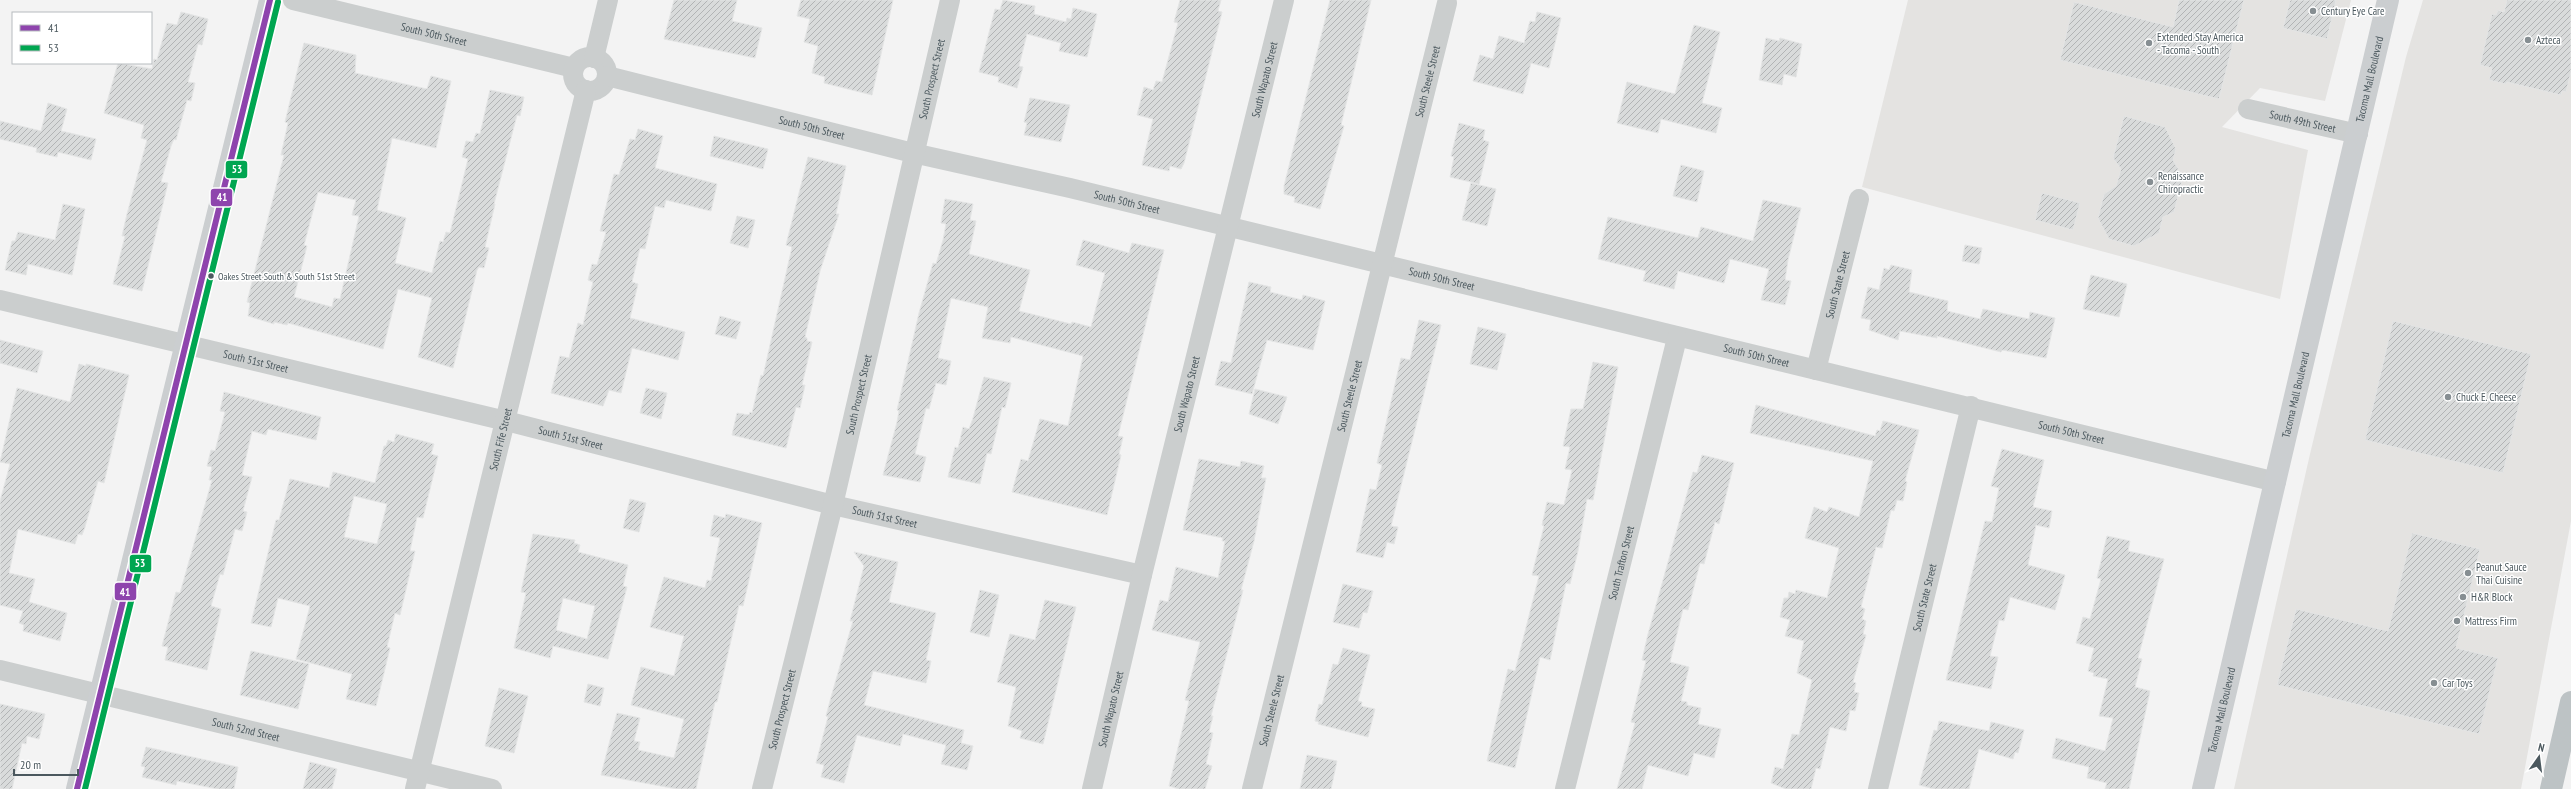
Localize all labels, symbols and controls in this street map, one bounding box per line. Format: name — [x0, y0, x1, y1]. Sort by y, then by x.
place label: Century Eye Care — [2321, 4, 2385, 18]
marker: Century Eye Care — [2308, 6, 2318, 16]
legend — [12, 12, 152, 64]
street label: South 50th Street — [400, 19, 468, 49]
text: 41 — [48, 20, 59, 35]
place label: Extended Stay America - Tacoma - South — [2157, 30, 2244, 57]
place label: Azteca — [2536, 33, 2561, 47]
street label: Tacoma Mall Boulevard — [2353, 35, 2386, 124]
marker: Azteca — [2523, 35, 2533, 45]
street label: South Prospect Street — [916, 37, 948, 121]
marker: Extended Stay America - Tacoma - South — [2144, 38, 2154, 48]
text: 53 — [48, 40, 59, 55]
street label: South Wapato Street — [1248, 40, 1280, 119]
street label: South Steele Street — [1412, 44, 1443, 119]
street label: South 49th Street — [2268, 107, 2337, 136]
street label: South 50th Street — [777, 112, 846, 143]
line badge: 53 — [225, 160, 248, 179]
text: 53 — [232, 162, 242, 176]
place label: Renaissance Chiropractic — [2158, 169, 2204, 196]
marker: Renaissance Chiropractic — [2145, 177, 2155, 187]
street label: South 50th Street — [1093, 187, 1161, 217]
line badge: 41 — [210, 188, 233, 207]
text: 41 — [217, 190, 227, 204]
street label: South State Street — [1822, 249, 1853, 320]
street label: South 50th Street — [1407, 264, 1476, 293]
place label: Oakes Street South & South 51st Street — [218, 270, 355, 283]
marker: Oakes Street South & South 51st Street — [206, 271, 216, 281]
street label: South 50th Street — [1722, 341, 1791, 370]
street label: South 51st Street — [222, 347, 290, 376]
street label: Tacoma Mall Boulevard — [2279, 350, 2312, 439]
street label: South Prospect Street — [842, 353, 875, 436]
street label: South Wapato Street — [1171, 355, 1203, 434]
street label: South Steele Street — [1334, 359, 1365, 433]
place label: Chuck E. Cheese — [2456, 390, 2517, 404]
marker: Chuck E. Cheese — [2443, 392, 2453, 402]
street label: South Fife Street — [486, 407, 515, 472]
street label: South 50th Street — [2037, 417, 2106, 447]
street label: South 51st Street — [537, 423, 604, 453]
street label: South 51st Street — [851, 503, 919, 531]
street label: South Trafton Street — [1605, 524, 1637, 601]
line badge: 53 — [129, 554, 152, 573]
text: 53 — [135, 556, 145, 570]
place label: Peanut Sauce Thai Cuisine — [2476, 560, 2527, 587]
street label: South State Street — [1910, 562, 1939, 633]
marker: Peanut Sauce Thai Cuisine — [2463, 568, 2473, 578]
line badge: 41 — [114, 582, 137, 601]
text: 41 — [120, 585, 130, 599]
place label: H&R Block — [2471, 590, 2513, 604]
marker: H&R Block — [2458, 592, 2468, 602]
place label: Mattress Firm — [2465, 614, 2517, 628]
marker: Mattress Firm — [2452, 616, 2462, 626]
street label: Tacoma Mall Boulevard — [2205, 666, 2238, 755]
street label: South Prospect Street — [765, 668, 799, 751]
street label: South Wapato Street — [1095, 670, 1126, 749]
street label: South Steele Street — [1256, 673, 1287, 748]
place label: Car Toys — [2442, 676, 2473, 690]
marker: Car Toys — [2429, 678, 2439, 688]
street label: South 52nd Street — [211, 715, 281, 744]
north arrow — [2519, 737, 2559, 777]
text: N — [2537, 740, 2546, 755]
scale bar — [14, 751, 78, 777]
text: 20 m — [20, 757, 41, 772]

